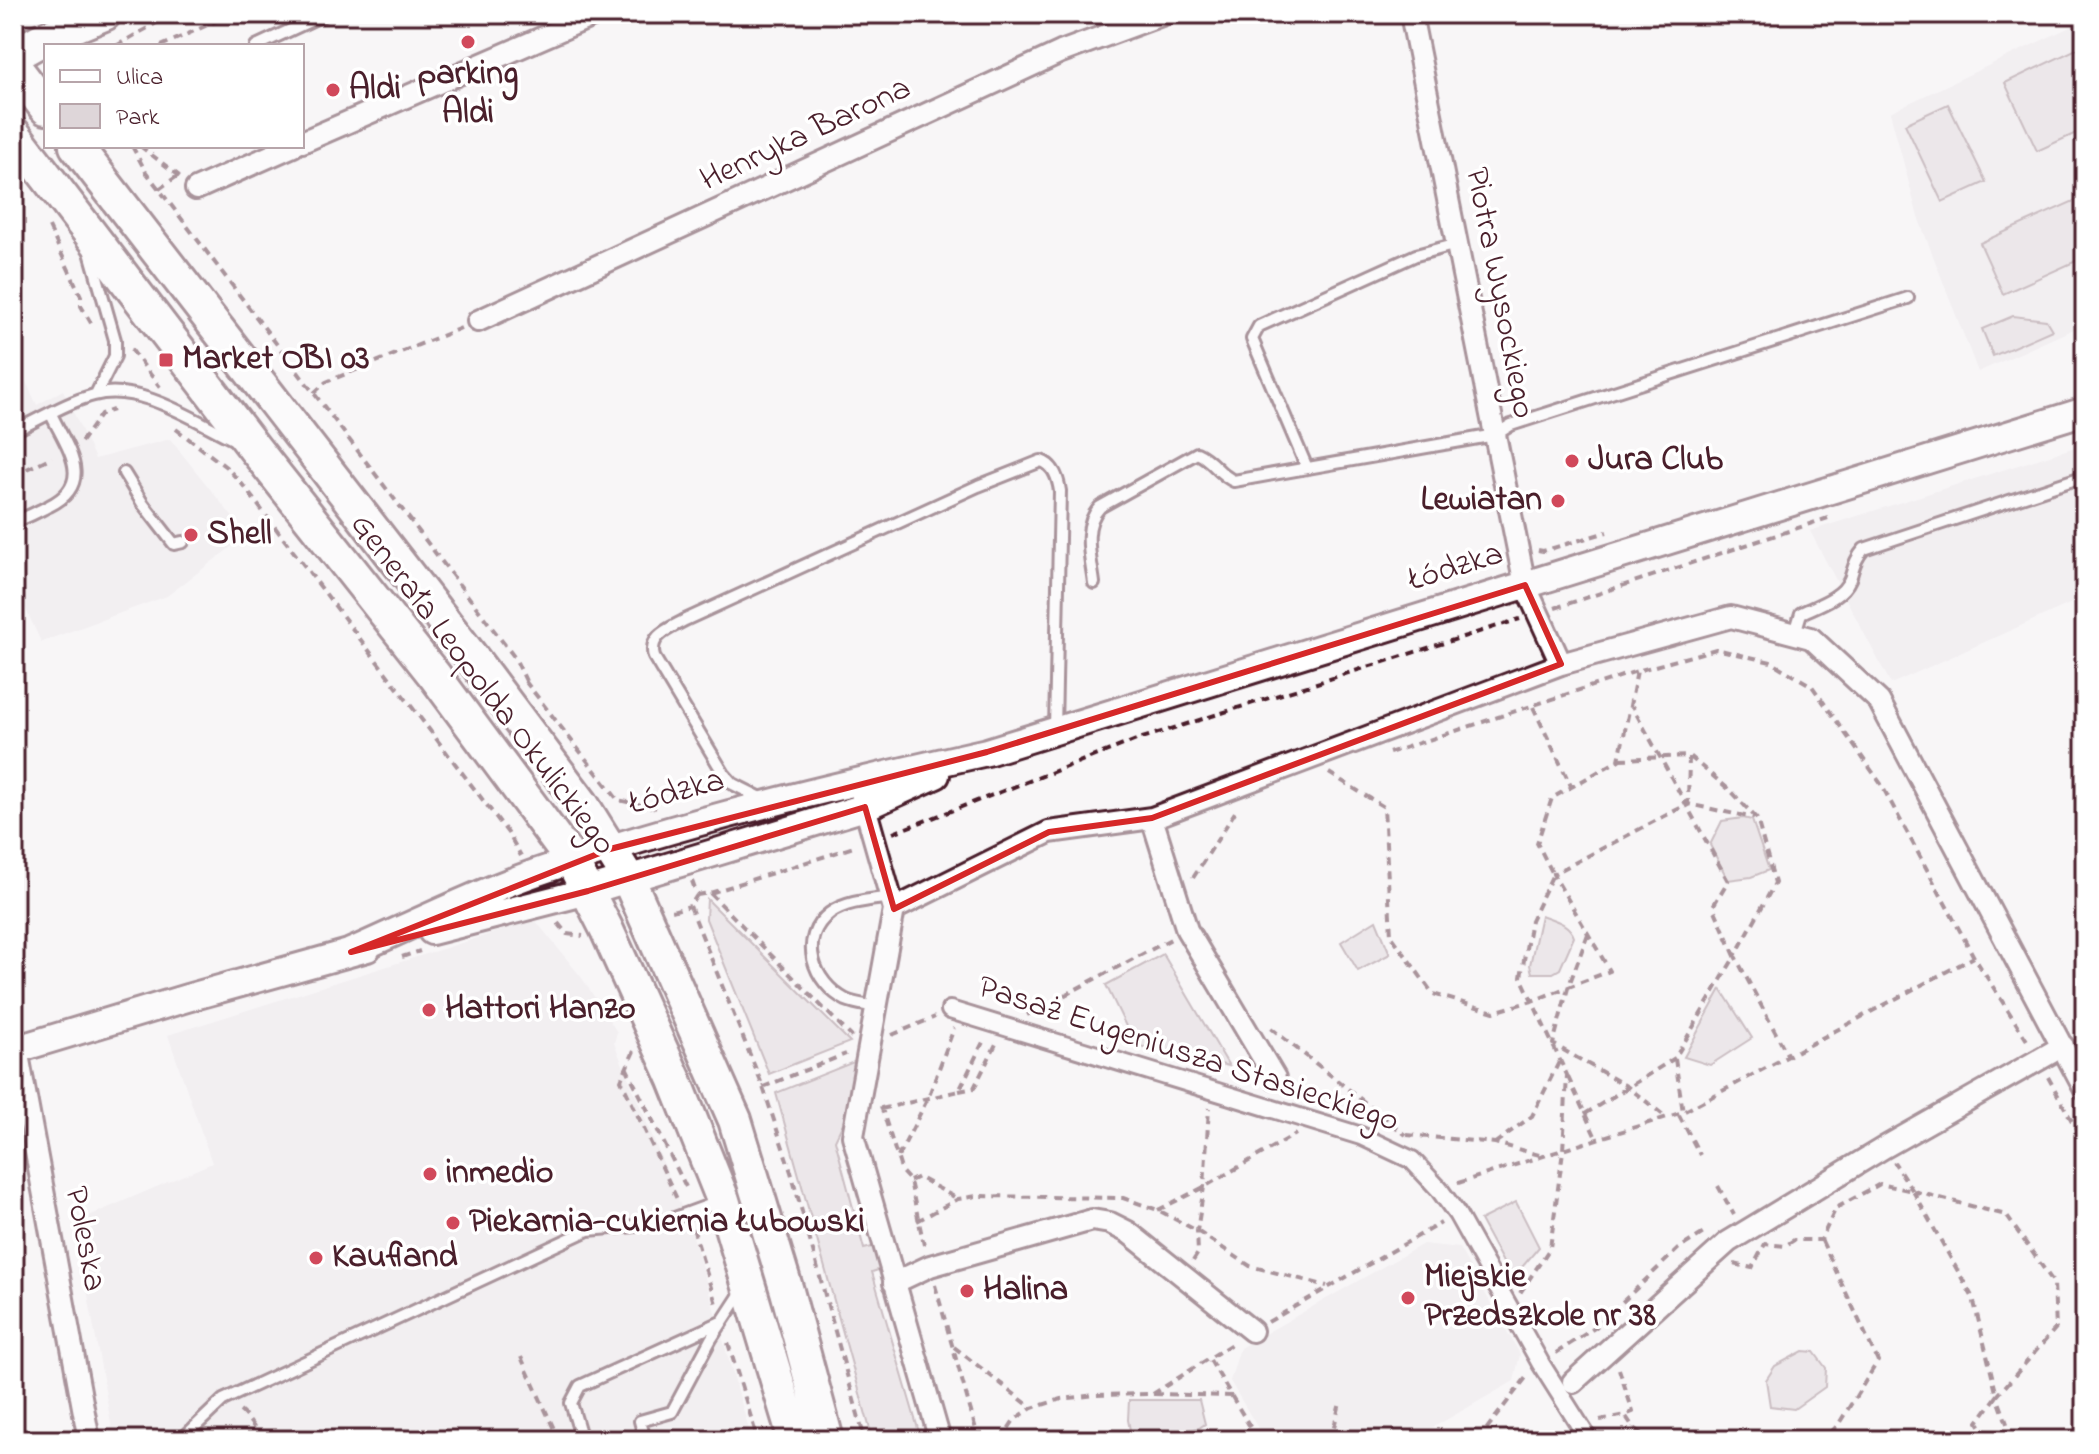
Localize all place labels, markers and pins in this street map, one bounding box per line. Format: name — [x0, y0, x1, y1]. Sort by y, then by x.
marker: parking Aldi — [459, 33, 477, 51]
place label: parking Aldi — [418, 50, 518, 139]
place label: Aldi — [349, 65, 401, 115]
marker: Aldi — [324, 81, 342, 99]
place label: Market OBI 03 — [182, 335, 370, 385]
marker: Market OBI 03 — [157, 351, 175, 369]
place label: Jura Club — [1588, 436, 1723, 486]
marker: Jura Club — [1563, 452, 1581, 470]
place label: Lewiatan — [1421, 476, 1542, 526]
marker: Lewiatan — [1549, 492, 1567, 510]
place label: Shell — [207, 510, 272, 560]
marker: Shell — [182, 526, 200, 544]
place label: Hattori Hanzo — [445, 985, 636, 1035]
marker: Hattori Hanzo — [420, 1001, 438, 1019]
place label: inmedio — [446, 1149, 553, 1199]
marker: inmedio — [421, 1165, 439, 1183]
place label: Piekarnia-cukiernia Łubowski — [469, 1198, 865, 1248]
marker: Piekarnia-cukiernia Łubowski — [444, 1214, 462, 1232]
place label: Kaufland — [332, 1233, 458, 1283]
marker: Kaufland — [307, 1249, 325, 1267]
place label: Miejskie Przedszkole nr 38 — [1424, 1253, 1656, 1342]
place label: Halina — [983, 1266, 1068, 1316]
marker: Halina — [958, 1282, 976, 1300]
marker: Miejskie Przedszkole nr 38 — [1399, 1289, 1417, 1307]

